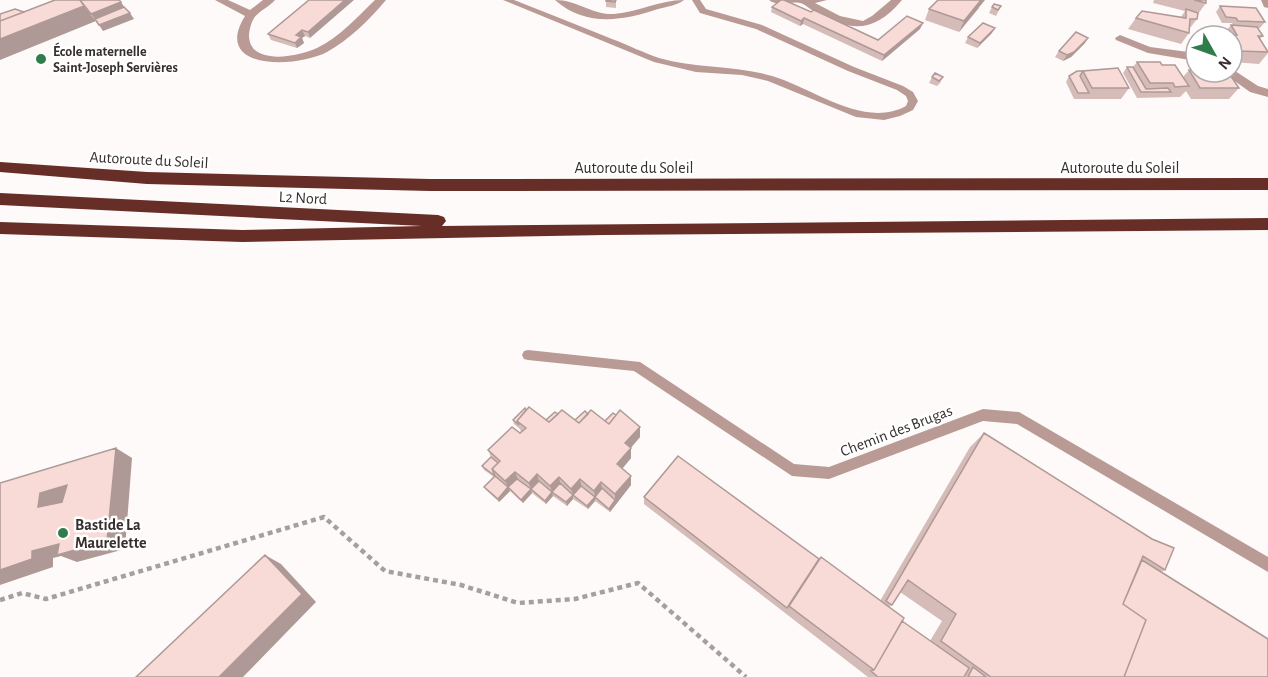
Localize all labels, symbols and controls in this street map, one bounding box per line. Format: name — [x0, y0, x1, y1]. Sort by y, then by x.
north arrow — [1184, 24, 1244, 84]
place label: École maternelle Saint-Joseph Servières — [53, 42, 178, 75]
marker: École maternelle Saint-Joseph Servières — [34, 52, 48, 66]
text: N — [1215, 54, 1234, 72]
street label: Autoroute du Soleil — [89, 149, 209, 171]
street label: Autoroute du Soleil — [574, 160, 694, 176]
street label: Autoroute du Soleil — [1060, 160, 1180, 176]
street label: L2 Nord — [278, 189, 327, 207]
street label: Chemin des Brugas — [838, 402, 955, 460]
place label: Bastide La Maurelette — [75, 517, 147, 551]
marker: Bastide La Maurelette — [56, 526, 70, 540]

